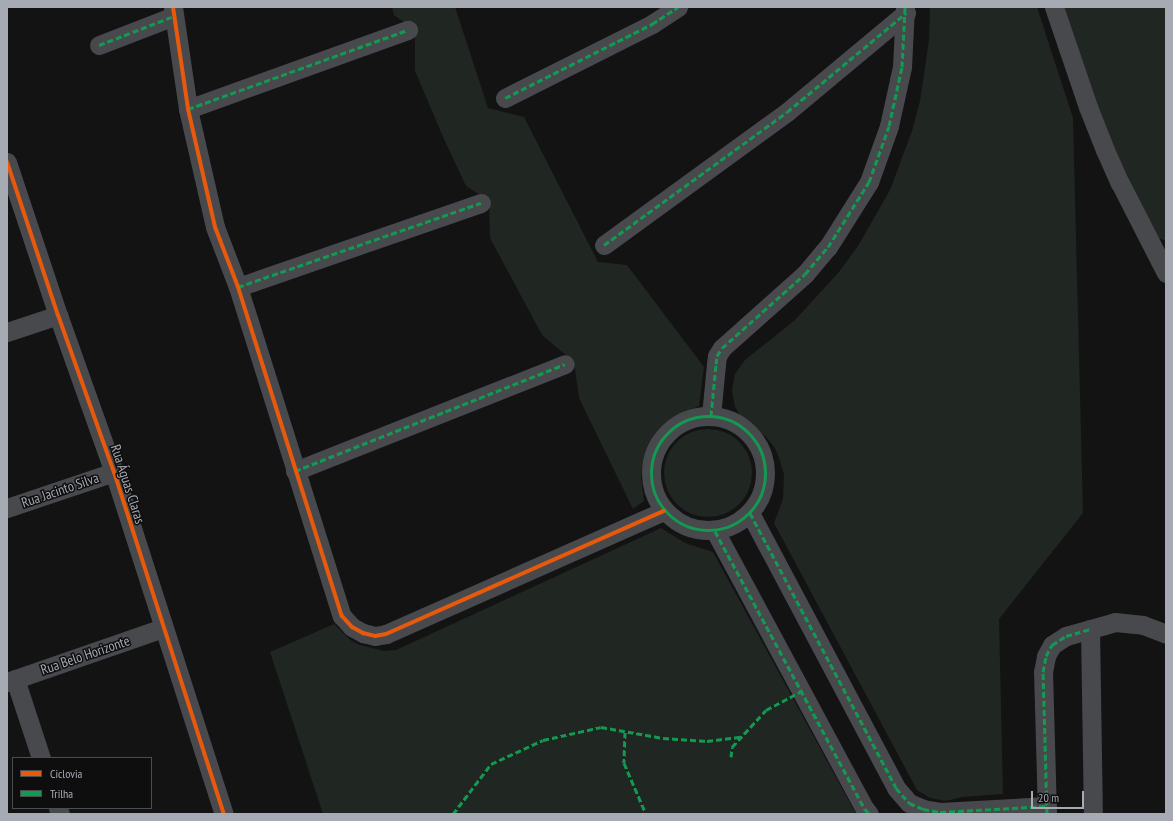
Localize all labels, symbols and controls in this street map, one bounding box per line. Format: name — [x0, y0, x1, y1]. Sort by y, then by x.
street label: Rua Águas Claras — [107, 442, 149, 526]
street label: Rua Jacinto Silva — [19, 469, 101, 511]
street label: Rua Belo Horizonte — [38, 632, 132, 678]
legend — [12, 757, 152, 809]
text: Ciclovia — [50, 766, 82, 781]
scale bar — [1033, 783, 1086, 809]
text: Trilha — [50, 786, 73, 801]
text: 20 m — [1038, 790, 1059, 805]

